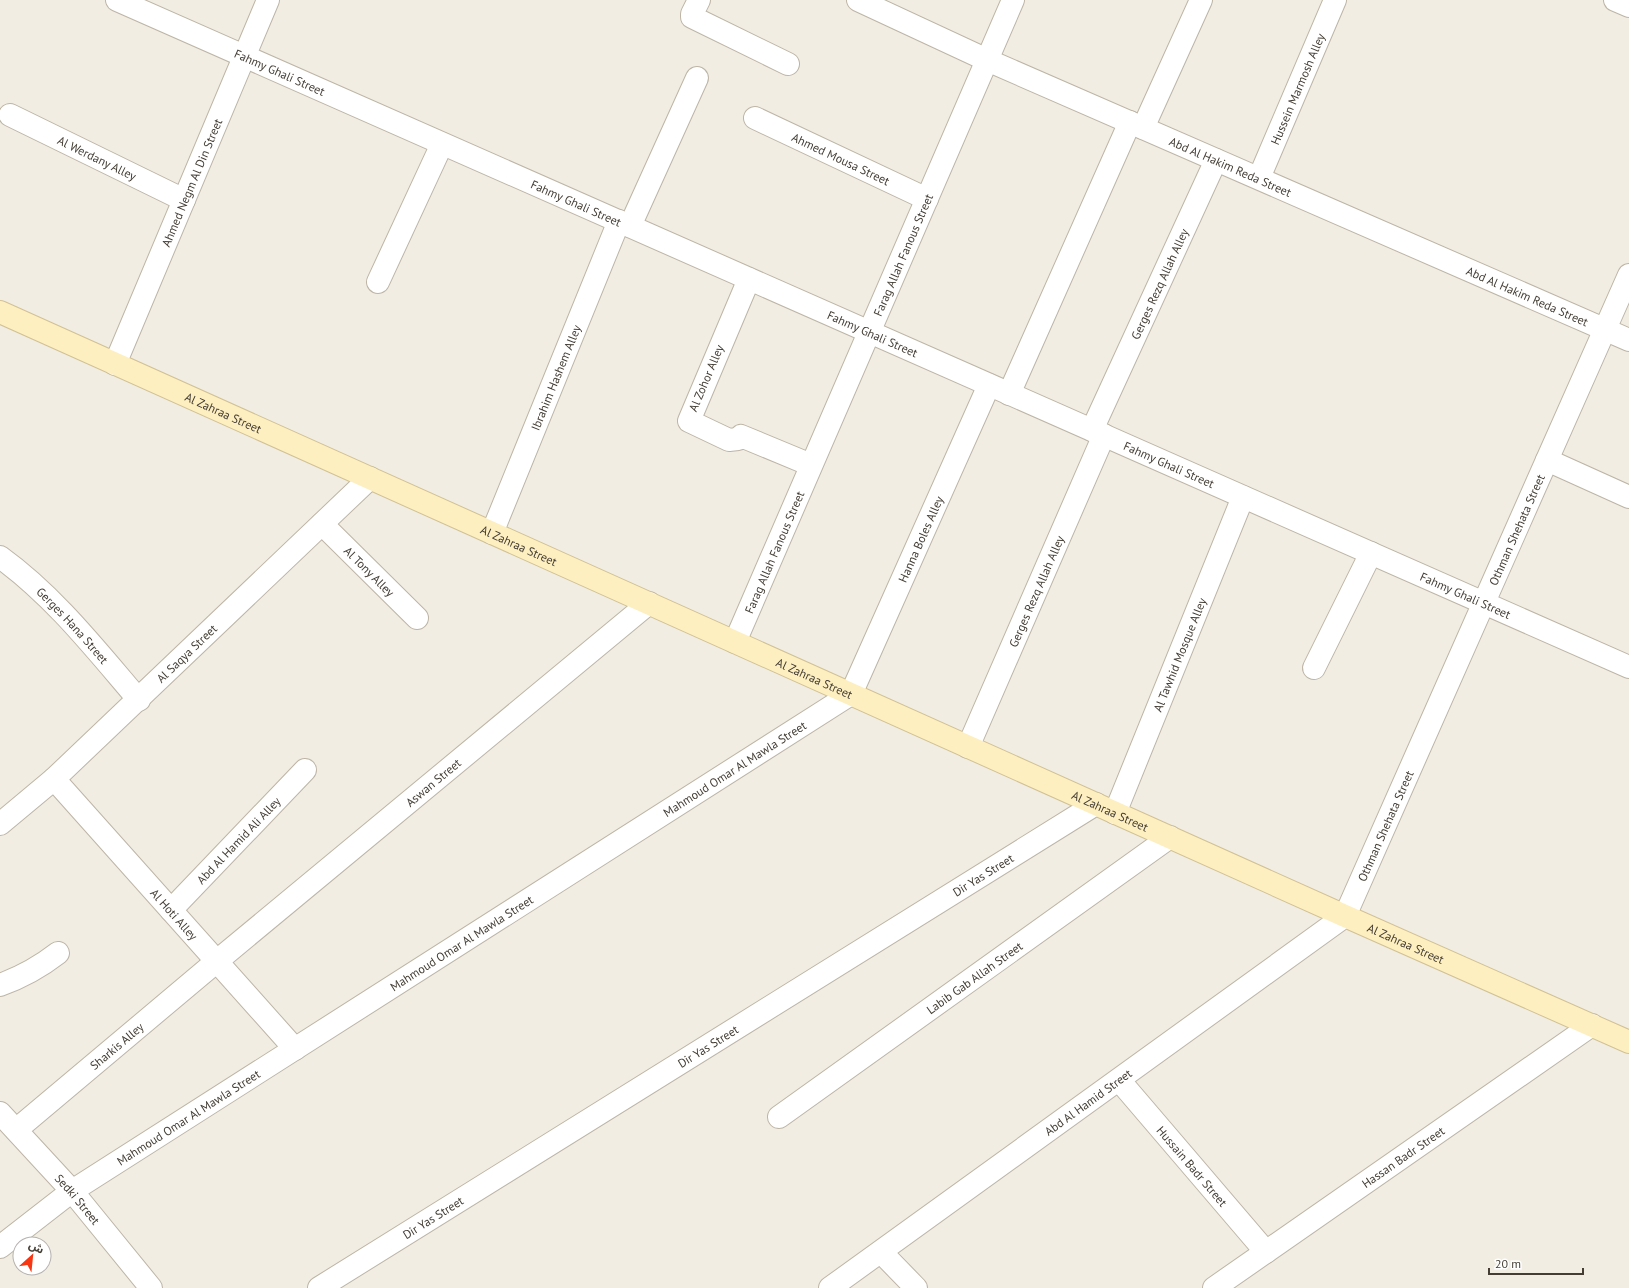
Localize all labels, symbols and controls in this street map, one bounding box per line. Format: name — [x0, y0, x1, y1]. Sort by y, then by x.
street label: Hussein Marmosh Alley — [1267, 31, 1328, 147]
street label: Fahmy Ghali Street — [232, 45, 327, 98]
street label: Ahmed Negm Al Din Street — [158, 116, 225, 249]
street label: Ahmed Mousa Street — [790, 129, 892, 188]
street label: Al Werdany Alley — [55, 132, 139, 183]
street label: Abd Al Hakim Reda Street — [1167, 133, 1294, 199]
street label: Fahmy Ghali Street — [529, 176, 624, 229]
street label: Farag Allah Fanous Street — [870, 191, 936, 318]
street label: Gerges Rezq Allah Alley — [1127, 226, 1191, 342]
street label: Abd Al Hakim Reda Street — [1464, 263, 1591, 329]
street label: Fahmy Ghali Street — [825, 307, 920, 360]
street label: Ibrahim Hashem Alley — [527, 322, 584, 432]
street label: Al Zohor Alley — [685, 342, 727, 414]
street label: Al Zahraa Street — [183, 389, 264, 436]
street label: Fahmy Ghali Street — [1122, 438, 1217, 491]
street label: Othman Shehata Street — [1485, 472, 1547, 587]
street label: Farag Allah Fanous Street — [741, 489, 807, 616]
street label: Hanna Boles Alley — [894, 493, 946, 584]
street label: Al Zahraa Street — [478, 521, 560, 569]
street label: Gerges Rezq Allah Alley — [1005, 533, 1067, 649]
street label: Al Tony Alley — [341, 543, 398, 600]
street label: Fahmy Ghali Street — [1418, 568, 1513, 621]
street label: Gerges Hana Street — [34, 584, 112, 666]
street label: Al Tawhid Mosque Alley — [1149, 595, 1209, 714]
street label: Al Saqya Street — [153, 621, 220, 685]
street label: Al Zahraa Street — [774, 654, 855, 702]
street label: Mahmoud Omar Al Mawla Street — [660, 717, 809, 820]
street label: Aswan Street — [402, 755, 464, 809]
street label: Othman Shehata Street — [1354, 768, 1416, 884]
street label: Al Zahraa Street — [1070, 787, 1151, 834]
street label: Abd Al Hamid Ali Alley — [193, 793, 284, 887]
street label: Dir Yas Street — [950, 850, 1016, 899]
street label: Al Hoti Alley — [148, 885, 202, 943]
street label: Mahmoud Omar Al Mawla Street — [387, 891, 536, 994]
street label: Al Zahraa Street — [1365, 919, 1447, 967]
street label: Labib Gab Allah Street — [923, 938, 1025, 1017]
street label: Sharkis Alley — [86, 1019, 146, 1072]
street label: Dir Yas Street — [675, 1021, 741, 1070]
street label: Abd Al Hamid Street — [1041, 1065, 1134, 1138]
street label: Mahmoud Omar Al Mawla Street — [114, 1066, 262, 1168]
street label: Hussain Badr Street — [1154, 1123, 1231, 1209]
street label: Hassan Badr Street — [1359, 1123, 1447, 1191]
street label: Sedki Street — [52, 1170, 104, 1227]
street label: Dir Yas Street — [400, 1193, 466, 1242]
north arrow — [12, 1236, 52, 1276]
text: ش — [27, 1237, 46, 1257]
scale bar — [1489, 1250, 1583, 1276]
text: 20 m — [1495, 1256, 1521, 1271]

